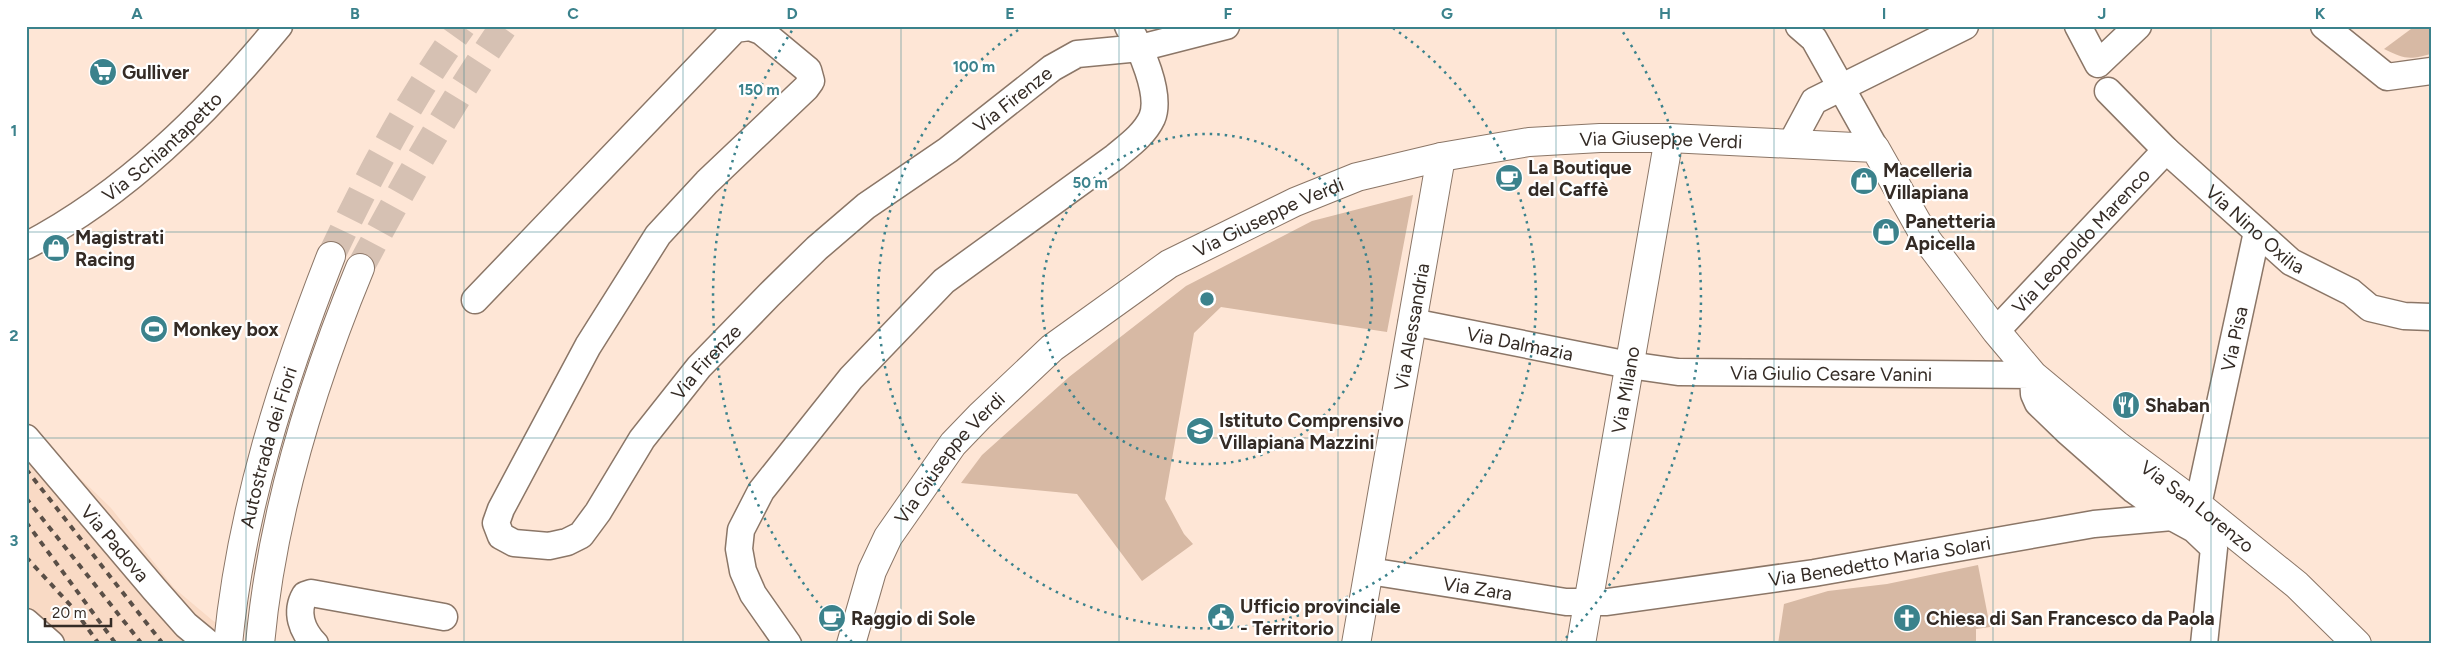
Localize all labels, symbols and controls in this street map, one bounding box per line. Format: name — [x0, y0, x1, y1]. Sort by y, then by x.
text: A — [131, 4, 143, 23]
text: B — [350, 4, 360, 23]
text: C — [567, 4, 579, 23]
text: D — [786, 4, 798, 23]
text: E — [1005, 4, 1015, 23]
text: F — [1224, 4, 1233, 23]
text: G — [1441, 4, 1453, 23]
text: H — [1659, 4, 1671, 23]
text: I — [1882, 4, 1886, 23]
text: J — [2098, 4, 2106, 23]
text: K — [2315, 4, 2326, 23]
supermarket icon: Gulliver — [88, 57, 118, 87]
text: 100 m — [953, 58, 995, 76]
place label: Gulliver — [122, 61, 189, 84]
street label: Via Firenze — [969, 62, 1057, 138]
text: 150 m — [738, 81, 780, 99]
street label: Via Schiantapetto — [98, 87, 227, 207]
text: 1 — [11, 121, 17, 140]
street label: Via Giuseppe Verdi — [1579, 127, 1743, 154]
place label: La Boutique del Caffè — [1528, 156, 1632, 201]
place label: Macelleria Villapiana — [1883, 159, 1973, 204]
cafe icon: La Boutique del Caffè — [1494, 163, 1524, 193]
street label: Via Leopoldo Marenco — [2007, 163, 2155, 318]
shop icon: Macelleria Villapiana — [1849, 166, 1879, 196]
street label: Via Giuseppe Verdi — [1190, 173, 1347, 262]
text: 50 m — [1072, 174, 1108, 192]
street label: Via Nino Oxilia — [2201, 180, 2308, 279]
place label: Panetteria Apicella — [1905, 210, 1996, 255]
shop icon: Panetteria Apicella — [1871, 217, 1901, 247]
place label: Magistrati Racing — [75, 226, 164, 271]
shop icon: Magistrati Racing — [41, 233, 71, 263]
street label: Via Alessandria — [1389, 261, 1434, 392]
centre of rings — [1198, 290, 1216, 308]
street label: Via Pisa — [2216, 304, 2253, 374]
sports icon: Monkey box — [139, 314, 169, 344]
place label: Monkey box — [173, 318, 279, 341]
street label: Via Firenze — [666, 320, 746, 405]
street label: Via Dalmazia — [1464, 322, 1575, 366]
text: 2 — [9, 326, 19, 345]
street label: Via Milano — [1607, 345, 1645, 435]
street label: Via Giulio Cesare Vanini — [1730, 361, 1932, 386]
street label: Autostrada dei Fiori — [235, 364, 302, 530]
street label: Via Giuseppe Verdi — [890, 388, 1010, 528]
restaurant icon: Shaban — [2111, 390, 2141, 420]
place label: Shaban — [2145, 394, 2210, 417]
place label: Istituto Comprensivo Villapiana Mazzini — [1219, 409, 1404, 454]
school or university icon: Istituto Comprensivo Villapiana Mazzini — [1185, 416, 1215, 446]
street label: Via San Lorenzo — [2136, 455, 2259, 558]
street label: Via Padova — [76, 500, 154, 587]
text: 3 — [10, 531, 19, 550]
street label: Via Benedetto Maria Solari — [1767, 531, 1992, 591]
street label: Via Zara — [1441, 572, 1514, 605]
scale bar — [45, 595, 111, 627]
place label: Ufficio provinciale - Territorio — [1240, 595, 1401, 640]
public building icon: Ufficio provinciale - Territorio — [1206, 602, 1236, 632]
cafe icon: Raggio di Sole — [817, 603, 847, 633]
church icon: Chiesa di San Francesco da Paola — [1892, 603, 1922, 633]
text: 20 m — [52, 604, 86, 622]
place label: Raggio di Sole — [851, 607, 976, 630]
place label: Chiesa di San Francesco da Paola — [1926, 607, 2215, 630]

